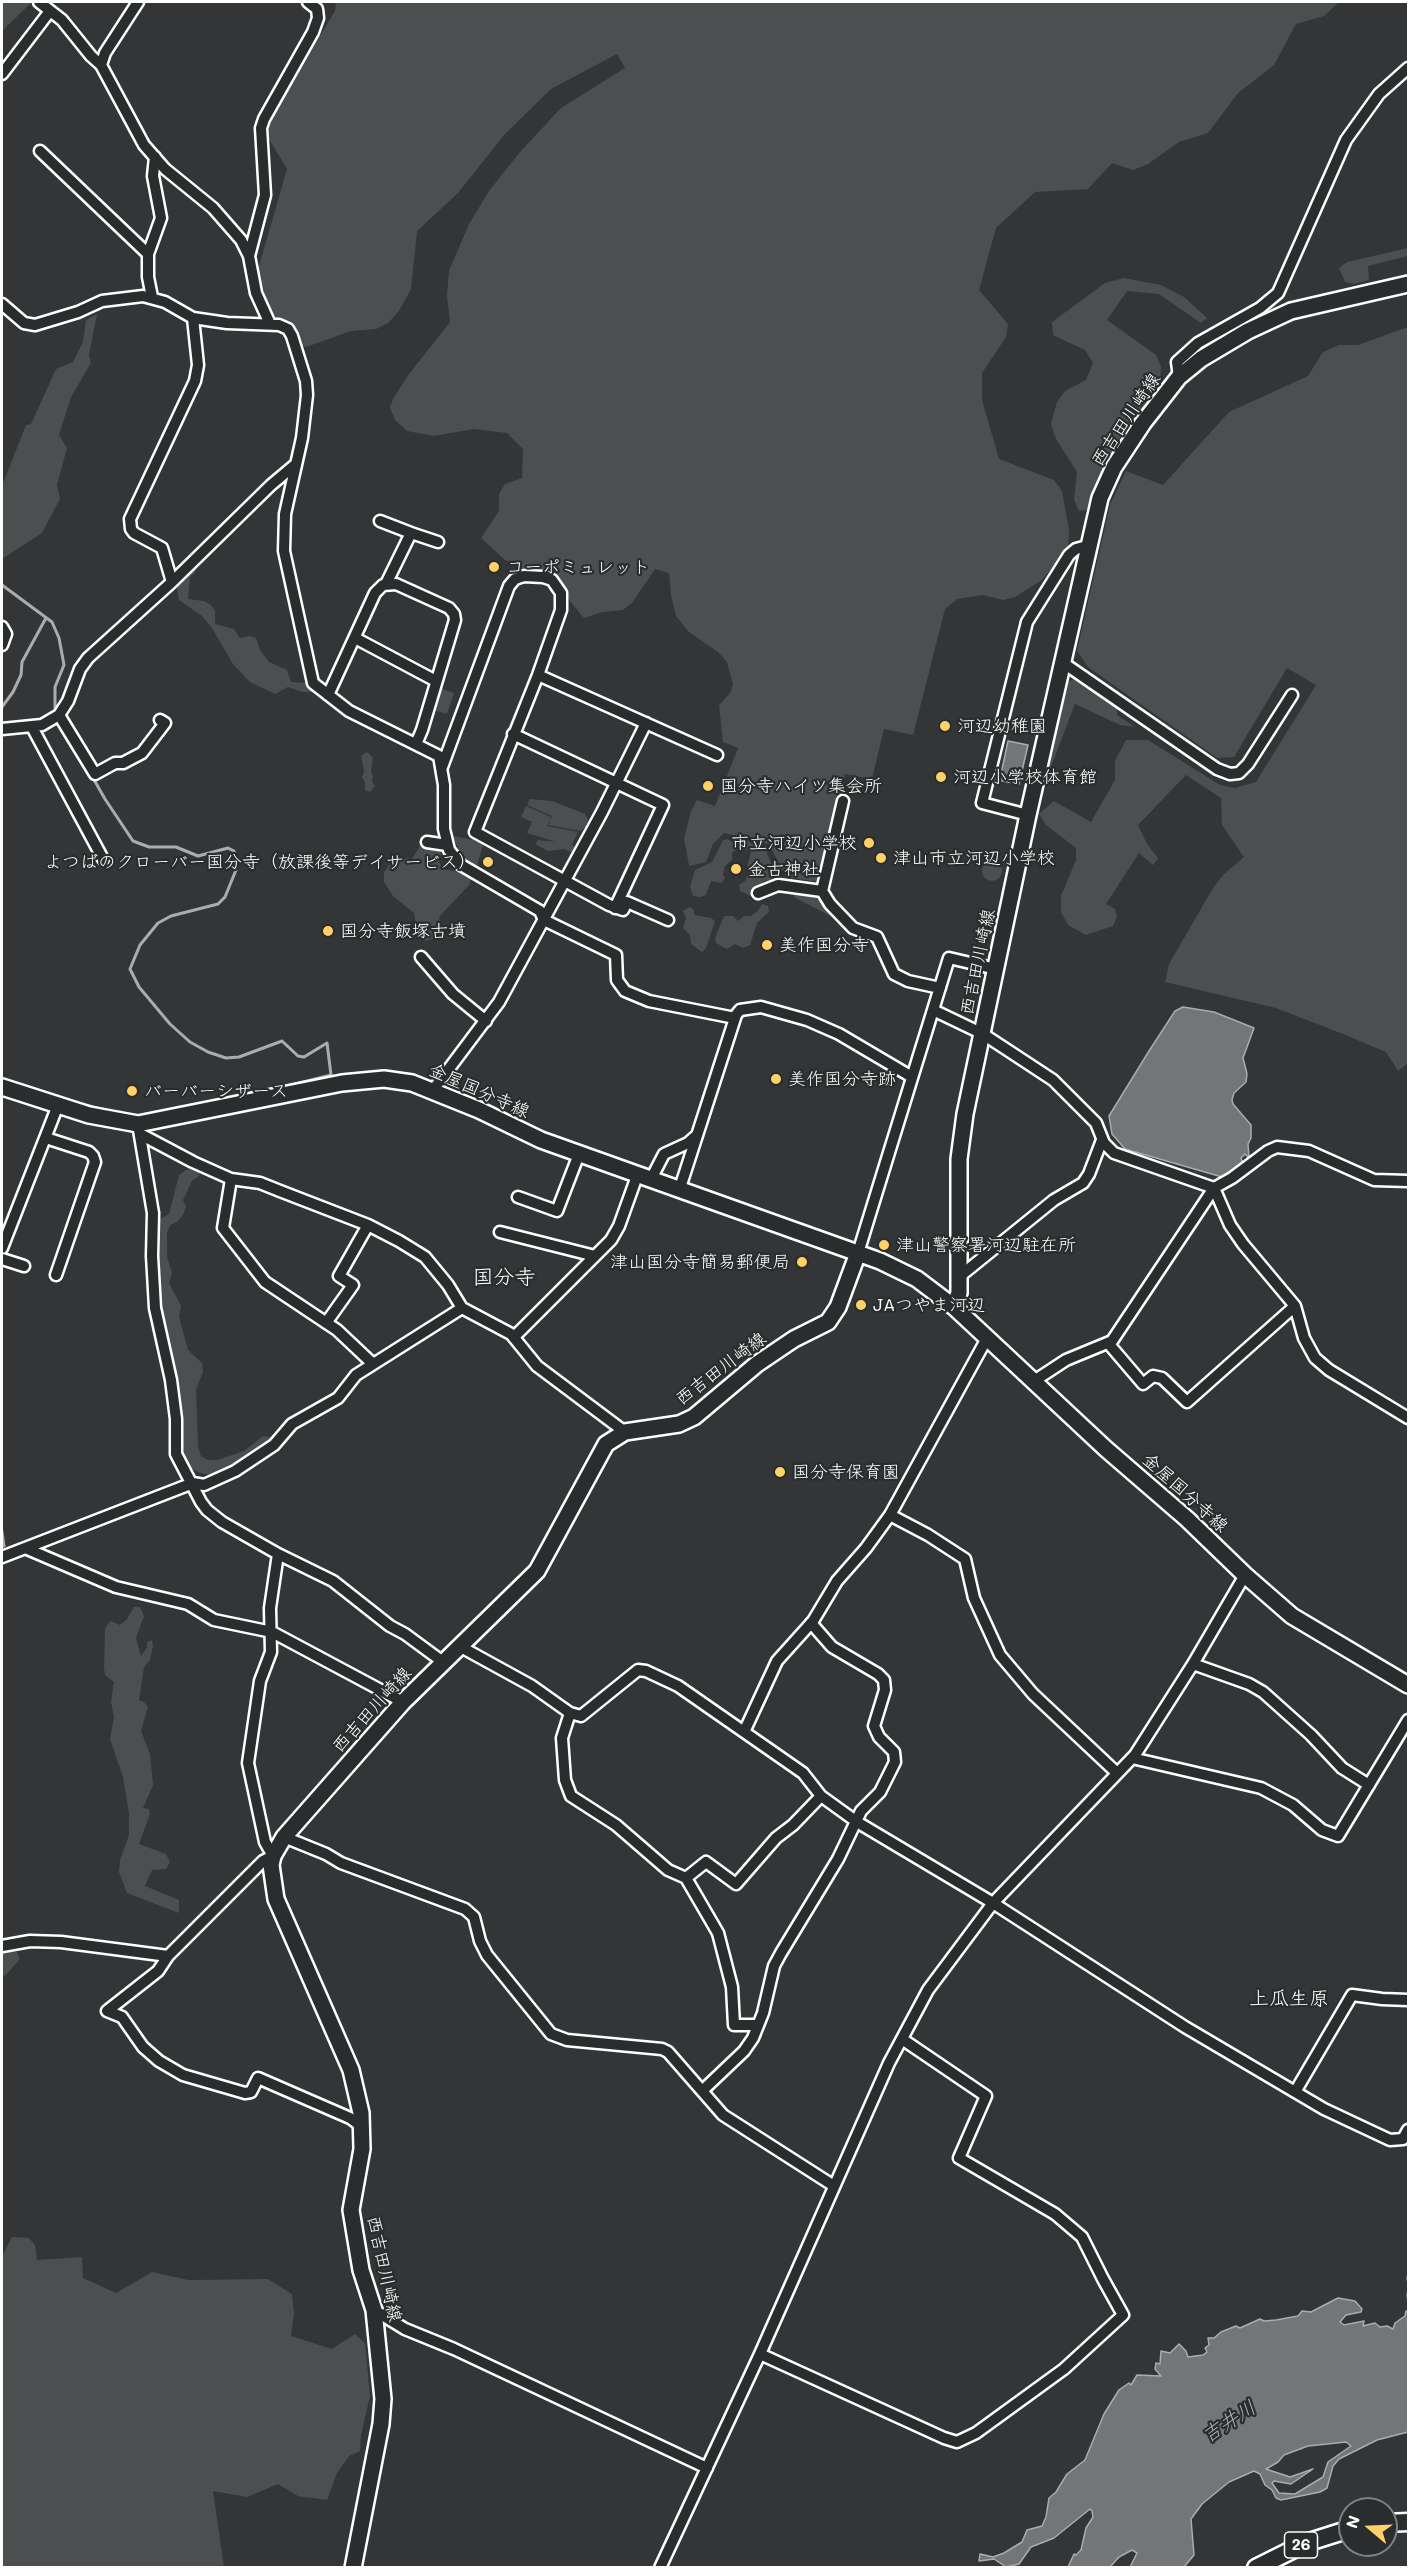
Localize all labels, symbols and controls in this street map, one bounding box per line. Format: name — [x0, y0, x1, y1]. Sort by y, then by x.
street label: 西吉田川崎線 — [1087, 369, 1165, 471]
place label: コーポミュレット — [506, 556, 650, 578]
marker: コーポミュレット — [487, 560, 501, 574]
place label: 河辺幼稚園 — [957, 715, 1047, 737]
marker: 河辺幼稚園 — [938, 719, 952, 733]
place label: 河辺小学校体育館 — [953, 766, 1097, 788]
marker: 河辺小学校体育館 — [934, 770, 948, 784]
place label: 国分寺ハイツ集会所 — [720, 775, 882, 797]
marker: 国分寺ハイツ集会所 — [701, 779, 715, 793]
place label: 市立河辺小学校 — [731, 832, 857, 854]
marker: 市立河辺小学校 — [862, 836, 876, 850]
place label: 津山市立河辺小学校 — [893, 847, 1055, 869]
place label: よつばのクローバー国分寺（放課後等デイサービス） — [44, 851, 476, 873]
marker: 津山市立河辺小学校 — [874, 851, 888, 865]
marker: よつばのクローバー国分寺（放課後等デイサービス） — [481, 855, 495, 869]
place label: 金古神社 — [748, 858, 820, 880]
marker: 金古神社 — [729, 862, 743, 876]
street label: 西吉田川崎線 — [956, 907, 1000, 1017]
place label: 国分寺飯塚古墳 — [340, 920, 466, 942]
marker: 国分寺飯塚古墳 — [321, 924, 335, 938]
place label: 美作国分寺 — [779, 934, 869, 956]
marker: 美作国分寺 — [760, 938, 774, 952]
street label: 金屋国分寺線 — [425, 1059, 533, 1123]
place label: 美作国分寺跡 — [788, 1068, 896, 1090]
marker: 美作国分寺跡 — [769, 1072, 783, 1086]
place label: バーバーシザース — [144, 1080, 288, 1102]
marker: バーバーシザース — [125, 1084, 139, 1098]
place label: 津山警察署河辺駐在所 — [896, 1234, 1076, 1256]
marker: 津山警察署河辺駐在所 — [877, 1238, 891, 1252]
place label: 津山国分寺簡易郵便局 — [610, 1251, 790, 1273]
marker: 津山国分寺簡易郵便局 — [795, 1255, 809, 1269]
district label: 国分寺 — [473, 1265, 535, 1291]
place label: JAつやま河辺 — [873, 1294, 985, 1316]
marker: JAつやま河辺 — [854, 1298, 868, 1312]
street label: 西吉田川崎線 — [671, 1328, 771, 1410]
street label: 金屋国分寺線 — [1138, 1449, 1232, 1537]
place label: 国分寺保育園 — [792, 1461, 900, 1483]
marker: 国分寺保育園 — [773, 1465, 787, 1479]
street label: 西吉田川崎線 — [328, 1663, 416, 1757]
district label: 上瓜生原 — [1249, 1987, 1329, 2011]
street label: 西吉田川崎線 — [362, 2214, 406, 2324]
water label: 吉井川 — [1197, 2396, 1261, 2448]
north arrow — [1338, 2497, 1398, 2557]
text: N — [1340, 2512, 1364, 2531]
road number: 26 — [1284, 2532, 1318, 2558]

